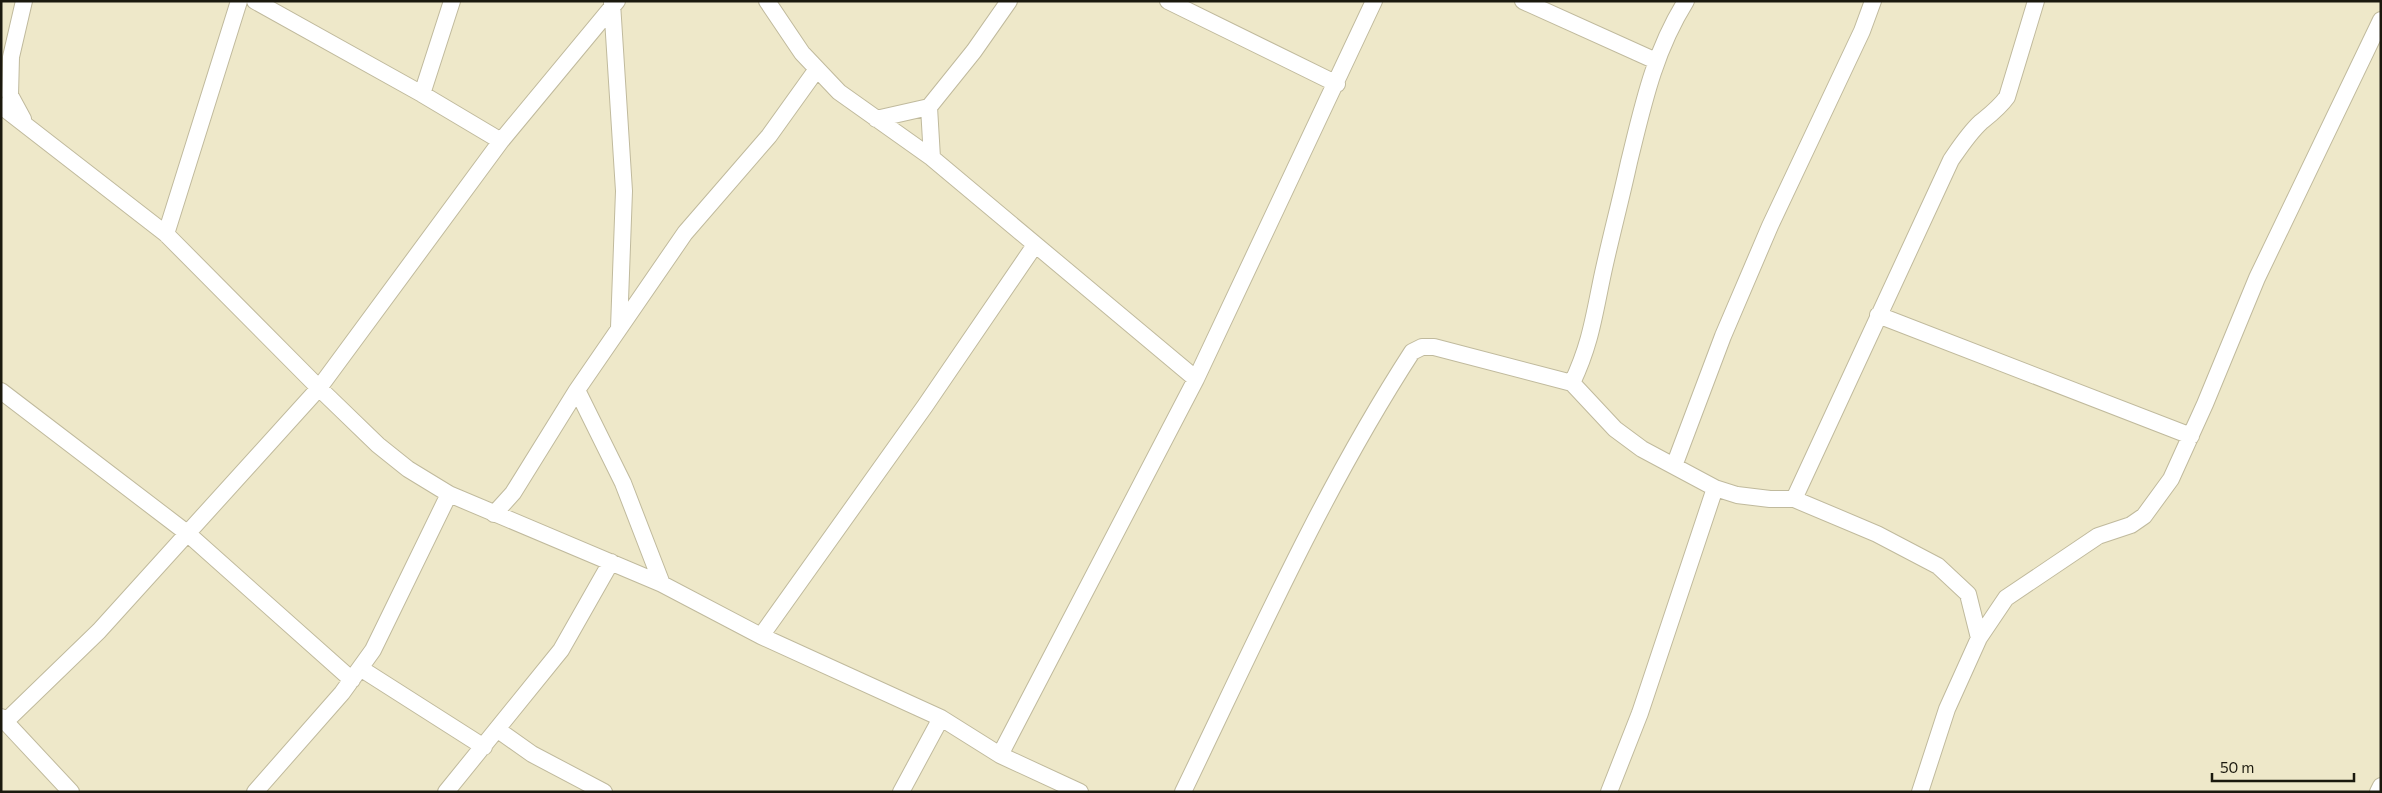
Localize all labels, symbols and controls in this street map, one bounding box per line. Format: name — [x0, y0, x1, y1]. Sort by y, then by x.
scale bar — [2212, 750, 2354, 782]
text: 50 m — [2220, 758, 2254, 776]

